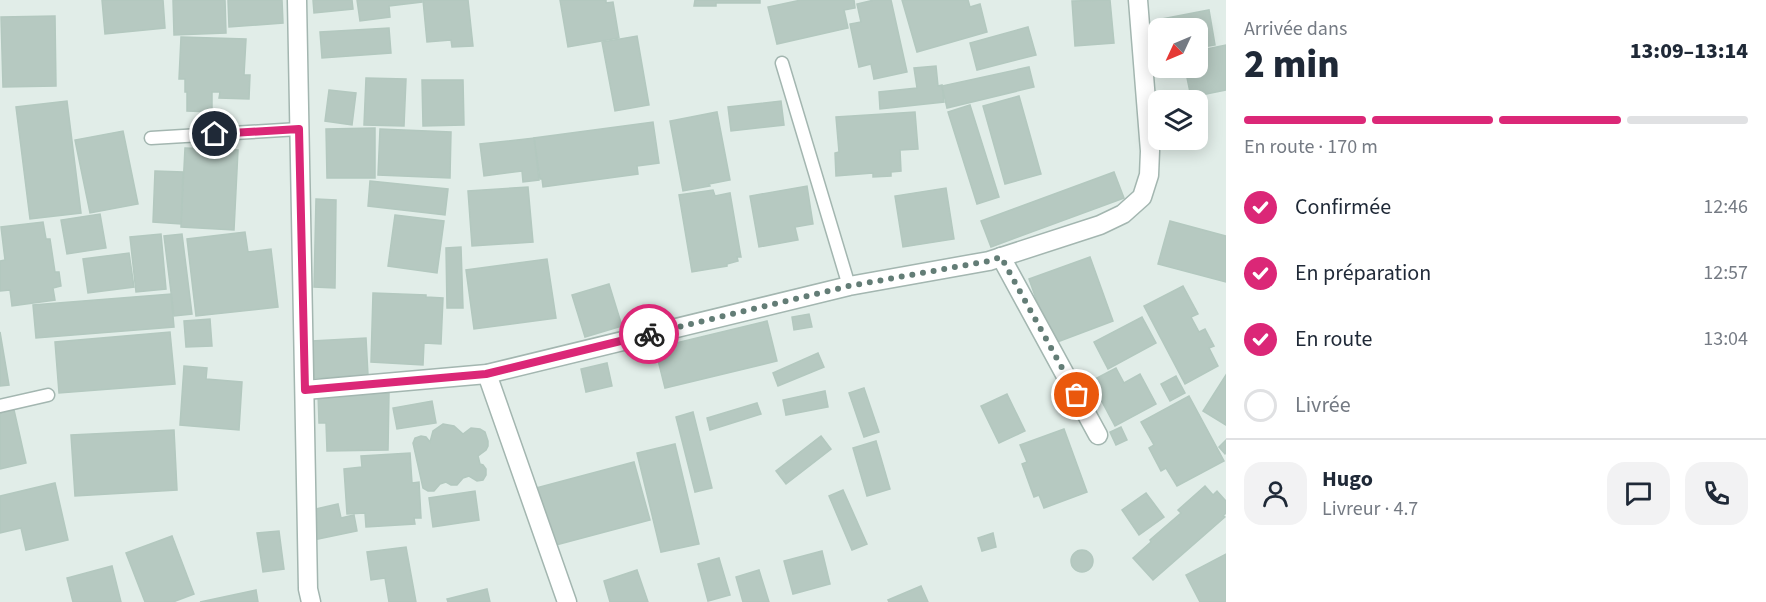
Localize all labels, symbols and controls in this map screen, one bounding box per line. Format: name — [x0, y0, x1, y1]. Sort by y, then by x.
text: Arrivée dans — [1244, 15, 1347, 43]
north arrow — [1148, 18, 1208, 78]
map controls — [1148, 18, 1208, 150]
text: 13:09–13:14 — [1630, 35, 1748, 67]
text: 2 min — [1244, 37, 1340, 93]
button: layers — [1148, 90, 1208, 150]
pin — [189, 108, 240, 159]
icon: home — [198, 117, 231, 150]
text: En route · 170 m — [1244, 133, 1378, 161]
icon: check — [1244, 191, 1277, 224]
text: Confirmée — [1295, 191, 1391, 223]
text: 12:46 — [1703, 193, 1748, 221]
icon: check — [1244, 257, 1277, 290]
text: En préparation — [1295, 257, 1431, 289]
text: 12:57 — [1703, 259, 1748, 287]
courier — [619, 304, 679, 364]
icon: bike — [633, 318, 666, 351]
icon: check — [1244, 323, 1277, 356]
text: En route — [1295, 323, 1372, 355]
text: 13:04 — [1703, 325, 1748, 353]
pin — [1051, 369, 1102, 420]
icon: bag — [1060, 378, 1093, 411]
text: Livrée — [1295, 389, 1351, 421]
button: person — [1244, 462, 1307, 525]
button: chat — [1607, 462, 1670, 525]
button: phone — [1685, 462, 1748, 525]
text: Hugo — [1322, 463, 1373, 495]
text: Livreur · 4.7 — [1322, 495, 1418, 523]

